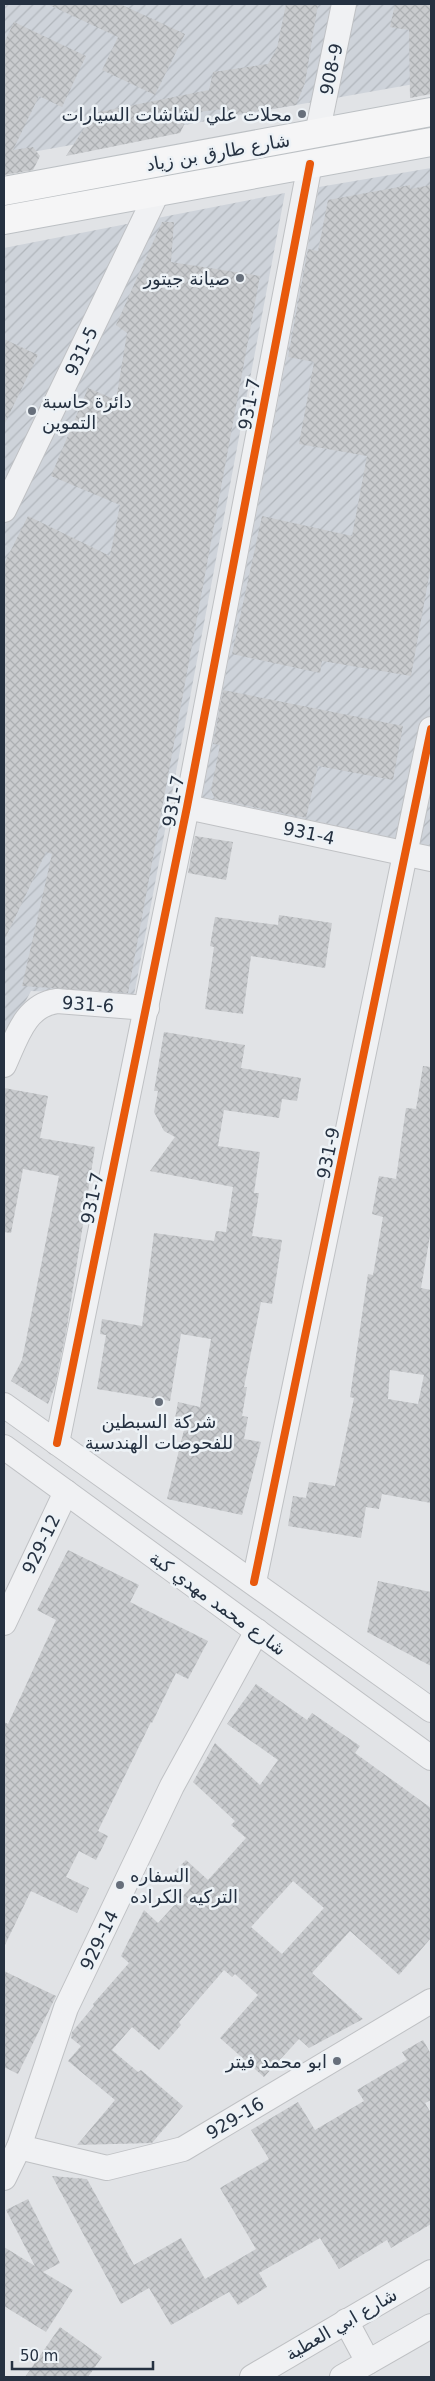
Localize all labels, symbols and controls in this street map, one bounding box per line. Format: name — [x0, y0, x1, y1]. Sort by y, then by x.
street label: 908-9 — [315, 41, 347, 97]
place label: محلات علي لشاشات السيارات — [62, 104, 292, 126]
marker: محلات علي لشاشات السيارات — [296, 108, 308, 120]
street label: شارع طارق بن زياد — [145, 129, 292, 176]
place label: صيانة جيتور — [142, 268, 230, 290]
marker: صيانة جيتور — [234, 272, 246, 284]
street label: 931-5 — [60, 323, 102, 379]
street label: 931-7 — [234, 376, 264, 432]
place label: دائرة حاسبة التموين — [42, 391, 132, 434]
marker: دائرة حاسبة التموين — [26, 405, 38, 417]
street label: 931-7 — [158, 773, 188, 829]
street label: 931-4 — [281, 817, 337, 849]
street label: 931-6 — [61, 992, 115, 1016]
street label: 931-9 — [312, 1125, 344, 1181]
street label: 931-7 — [76, 1170, 108, 1226]
marker: شركة السبطين للفحوصات الهندسية — [153, 1396, 165, 1408]
place label: شركة السبطين للفحوصات الهندسية — [85, 1411, 233, 1454]
street label: 929-12 — [18, 1511, 64, 1577]
street label: شارع محمد مهدي كبة — [145, 1546, 290, 1660]
place label: السفاره التركيه الكراده — [130, 1865, 238, 1908]
marker: السفاره التركيه الكراده — [114, 1879, 126, 1891]
street label: 929-14 — [76, 1907, 122, 1973]
place label: ابو محمد فيتر — [225, 2051, 327, 2073]
marker: ابو محمد فيتر — [331, 2055, 343, 2067]
street label: 929-16 — [202, 2093, 268, 2143]
street label: شارع ابي العطية — [281, 2284, 401, 2365]
scale bar — [12, 2338, 154, 2370]
text: 50 m — [20, 2347, 58, 2365]

